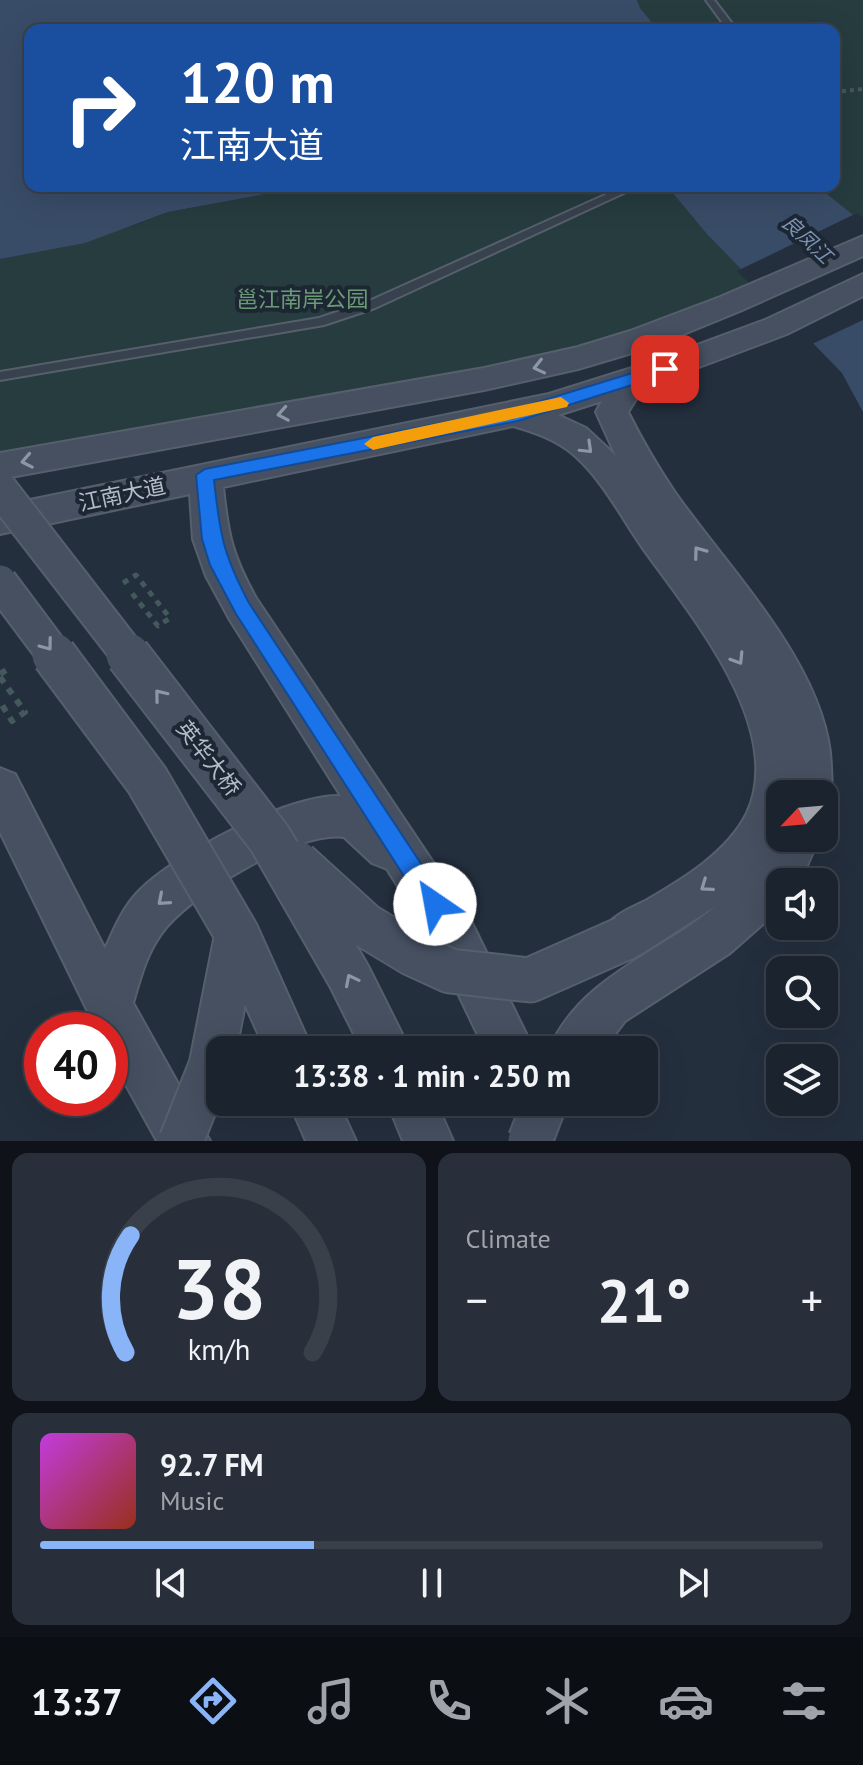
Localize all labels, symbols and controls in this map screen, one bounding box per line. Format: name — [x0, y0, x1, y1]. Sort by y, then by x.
text: 120 m — [180, 46, 335, 118]
icon: right — [48, 56, 152, 160]
text: 江南大道 — [180, 121, 324, 168]
water label: 良凤江 — [776, 209, 839, 270]
park label: 邕江南岸公园 — [236, 285, 368, 313]
pin — [631, 335, 699, 403]
icon: arrive — [643, 347, 687, 391]
one-way arrow — [532, 358, 546, 375]
one-way arrow — [276, 405, 290, 422]
one-way arrow — [578, 439, 592, 453]
one-way arrow — [21, 452, 34, 469]
street label: 江南大道 — [76, 471, 168, 517]
one-way arrow — [694, 547, 709, 561]
one-way arrow — [37, 636, 52, 650]
one-way arrow — [728, 650, 743, 665]
one-way arrow — [155, 690, 170, 704]
street label: 英华大桥 — [171, 715, 247, 801]
north arrow — [766, 780, 838, 852]
map controls — [766, 780, 838, 1116]
position arrow — [393, 862, 477, 946]
button: sound — [766, 868, 838, 940]
one-way arrow — [701, 876, 715, 891]
one-way arrow — [158, 890, 173, 904]
button: search — [766, 956, 838, 1028]
one-way arrow — [345, 974, 361, 989]
speed limit sign: 40 — [24, 1012, 128, 1116]
button: layers — [766, 1044, 838, 1116]
text: 13:38 · 1 min · 250 m — [293, 1056, 571, 1095]
text: Climate — [466, 1222, 551, 1255]
text: 38 — [172, 1234, 266, 1342]
text: 21° — [597, 1261, 691, 1339]
text: − — [466, 1271, 488, 1328]
text: + — [801, 1271, 823, 1328]
text: km/h — [187, 1331, 250, 1368]
text: 92.7 FM — [160, 1445, 264, 1484]
text: Music — [160, 1484, 224, 1517]
icon: previous — [149, 1561, 193, 1605]
icon: pause — [410, 1561, 454, 1605]
icon: next — [671, 1561, 715, 1605]
icon: directions — [185, 1673, 241, 1729]
icon: music — [303, 1673, 359, 1729]
icon: phone — [421, 1673, 477, 1729]
icon: climate — [539, 1673, 595, 1729]
icon: car — [658, 1673, 714, 1729]
icon: filters — [776, 1673, 832, 1729]
text: 13:37 — [31, 1678, 122, 1725]

